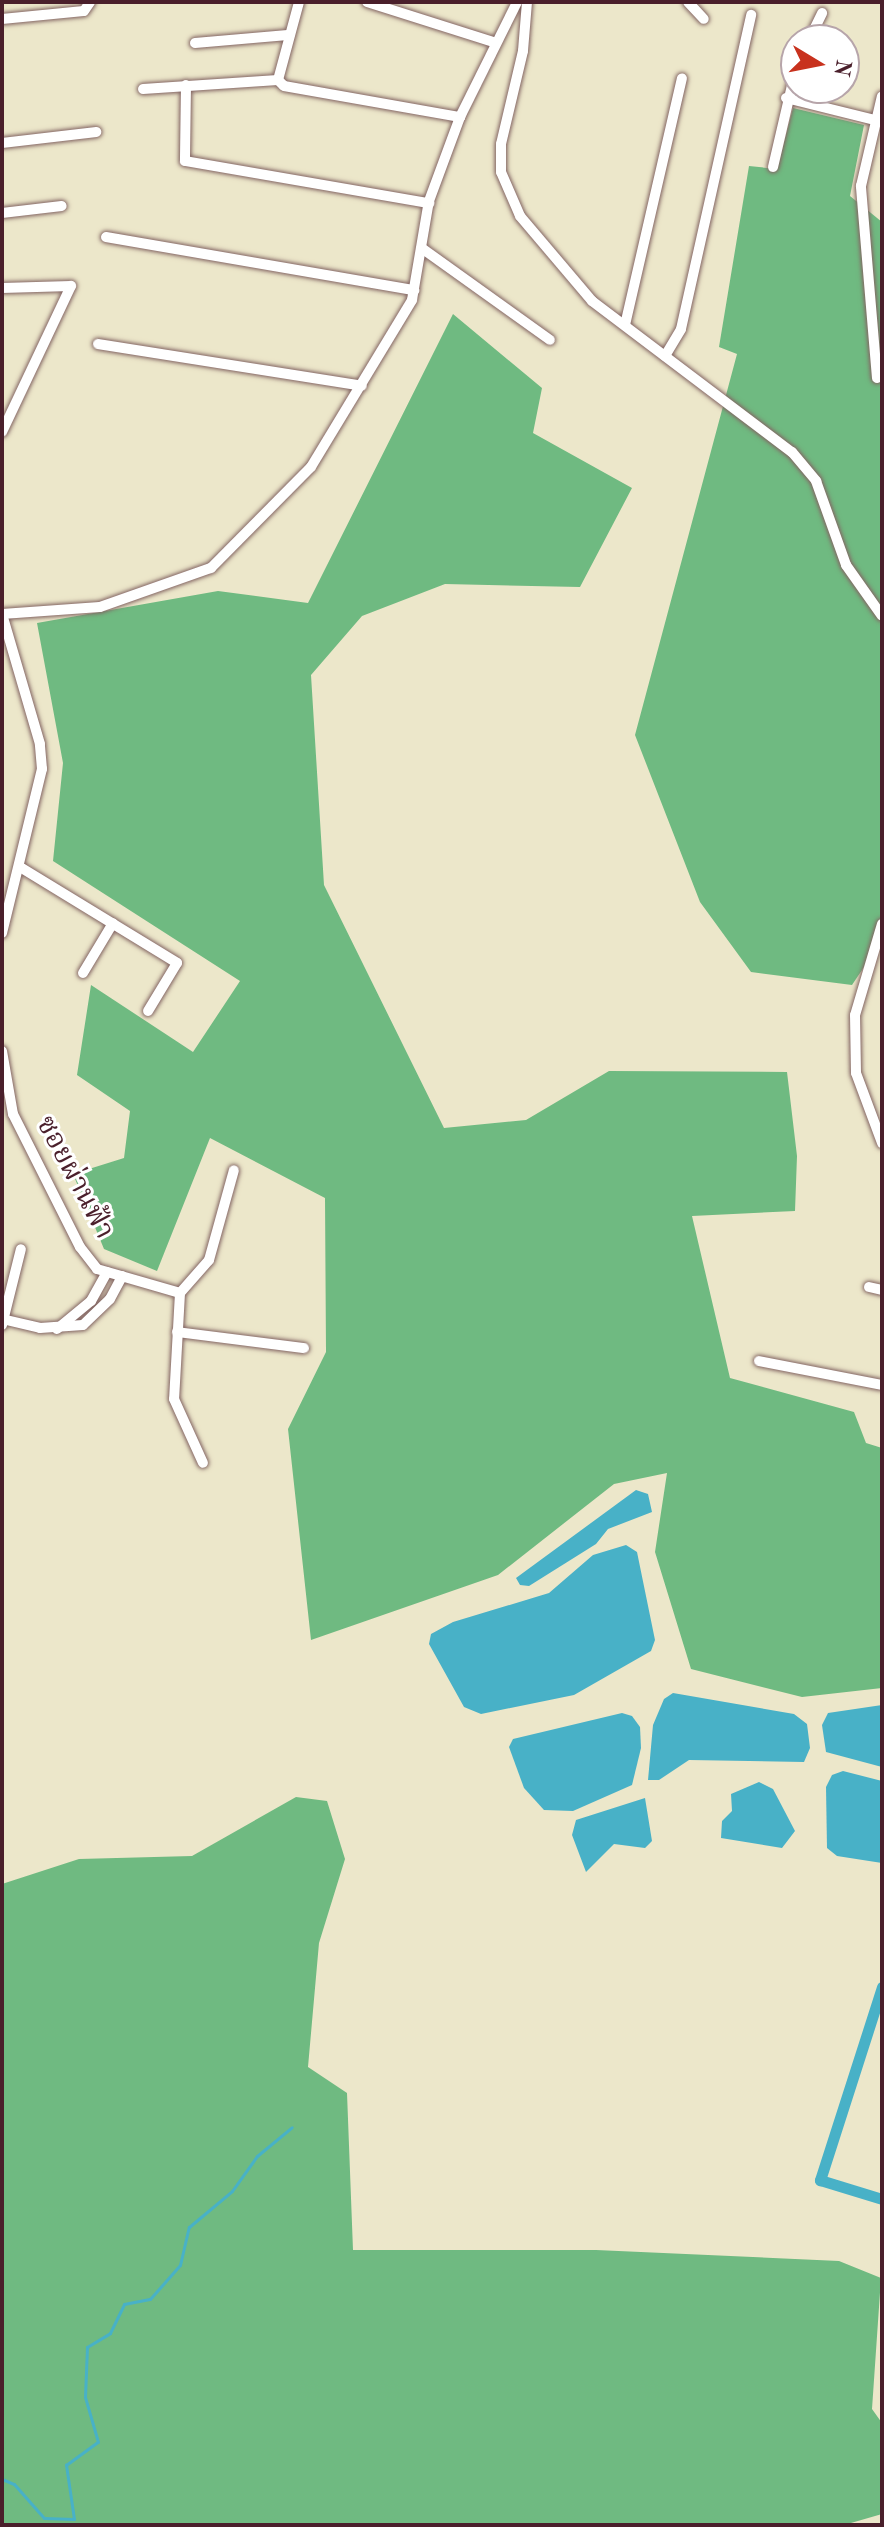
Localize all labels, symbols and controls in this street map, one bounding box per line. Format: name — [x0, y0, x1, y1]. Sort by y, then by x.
north arrow — [780, 24, 860, 104]
text: N — [829, 58, 854, 78]
street label: ซอยผ่านฟ้า — [28, 1111, 120, 1245]

